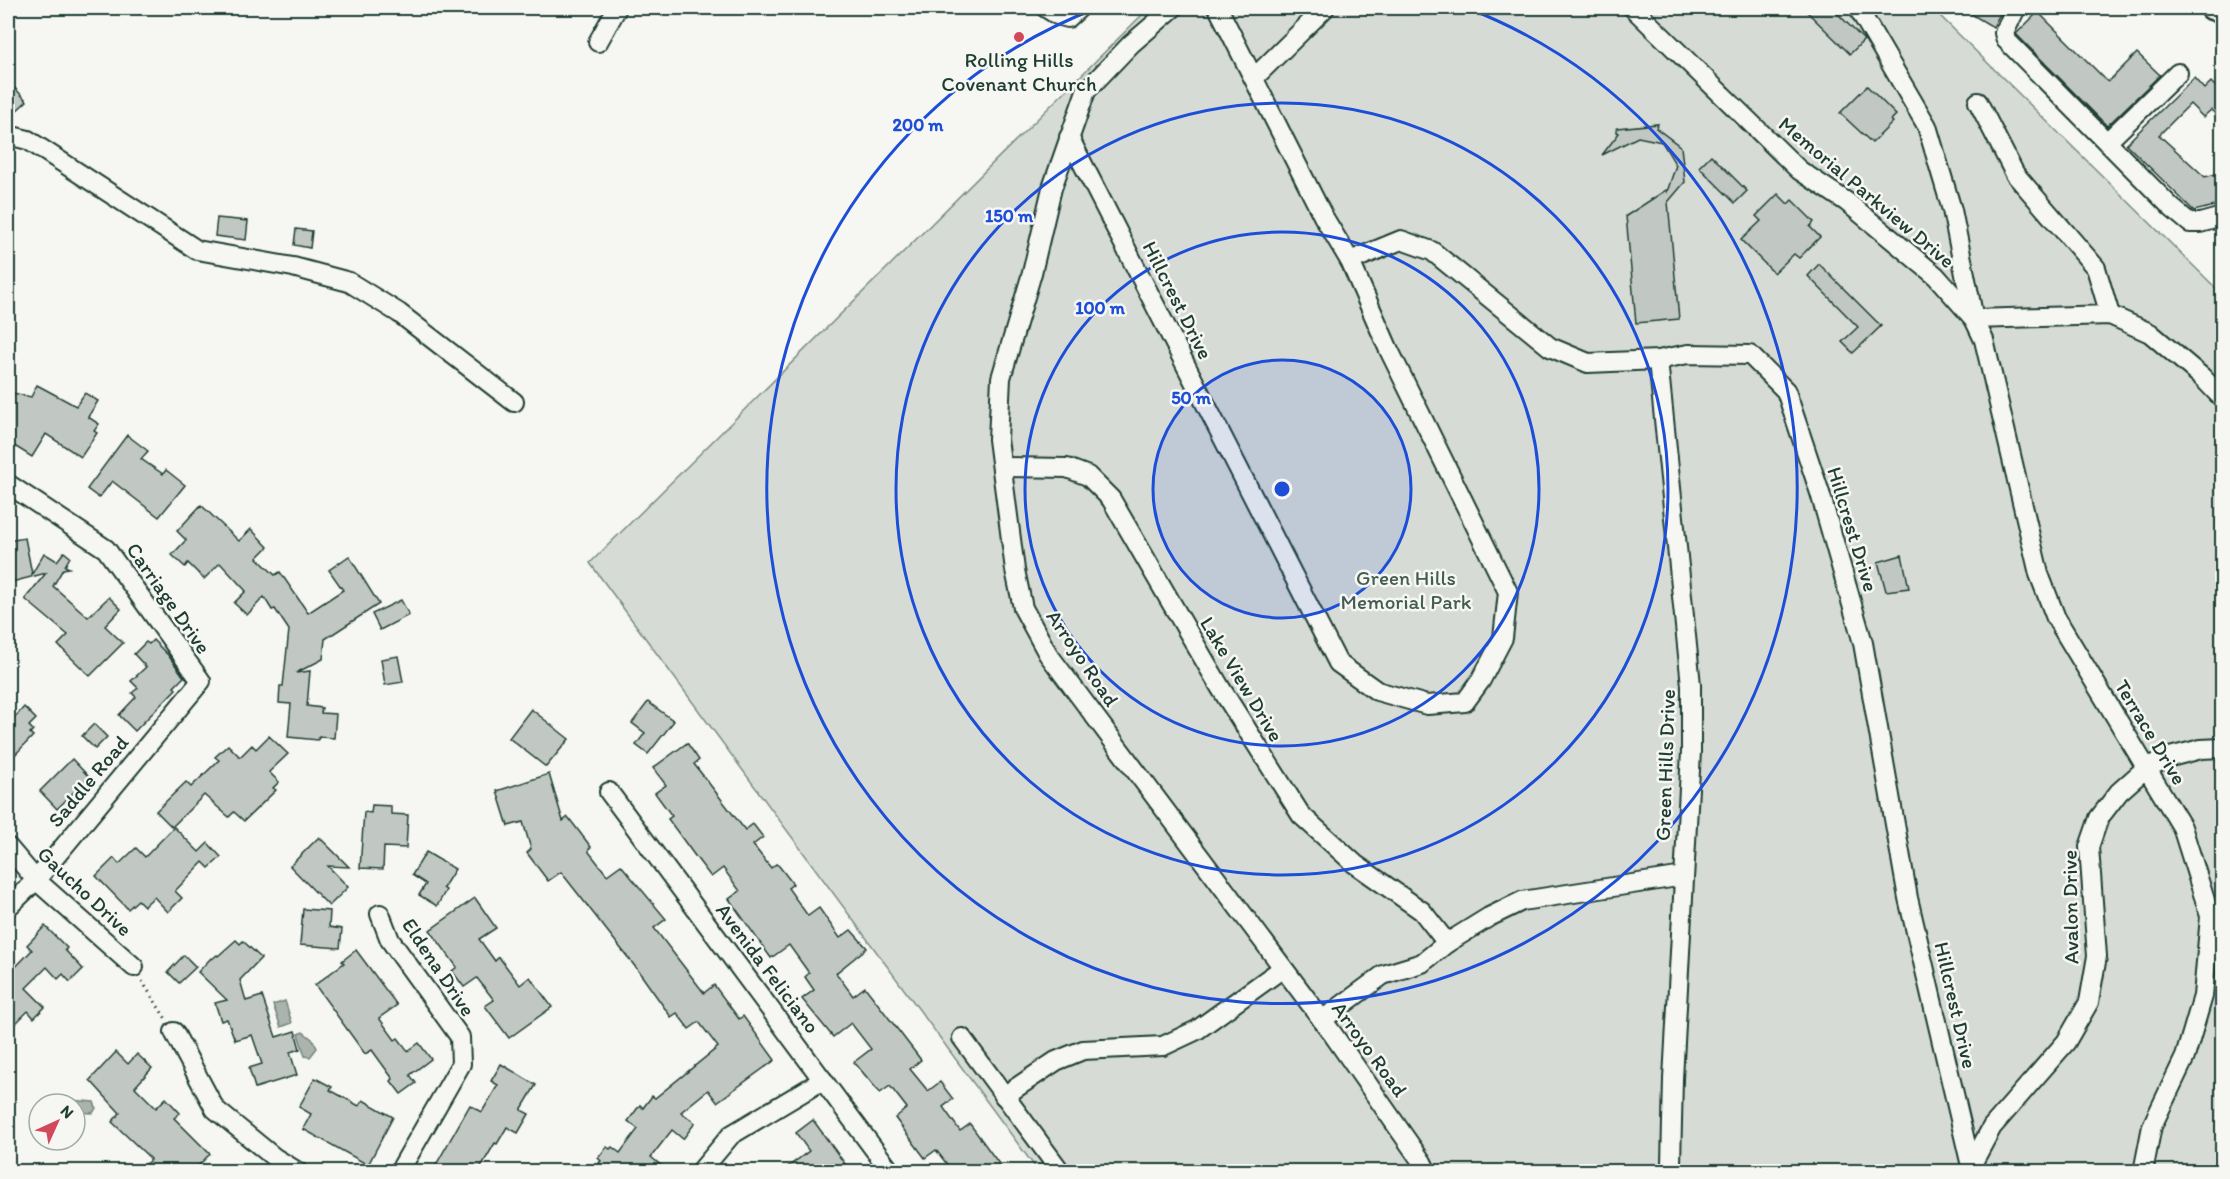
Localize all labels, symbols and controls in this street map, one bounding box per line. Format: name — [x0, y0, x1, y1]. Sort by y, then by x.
marker: Rolling Hills Covenant Church — [1012, 30, 1026, 44]
place label: Rolling Hills Covenant Church — [941, 47, 1097, 96]
street label: Memorial Parkview Drive — [1774, 111, 1960, 273]
text: 200 m — [893, 114, 944, 136]
text: 150 m — [985, 205, 1034, 227]
street label: Hillcrest Drive — [1138, 237, 1218, 363]
text: 100 m — [1075, 297, 1126, 319]
text: 50 m — [1171, 387, 1212, 409]
street label: Hillcrest Drive — [1822, 464, 1884, 594]
centre of rings — [1272, 479, 1292, 499]
street label: Carriage Drive — [121, 538, 217, 658]
park label: Green Hills Memorial Park — [1340, 565, 1472, 614]
street label: Arroyo Road — [1041, 605, 1125, 712]
street label: Lake View Drive — [1195, 612, 1289, 746]
street label: Terrace Drive — [2110, 675, 2192, 789]
street label: Green Hills Drive — [1650, 689, 1680, 841]
street label: Saddle Road — [42, 730, 134, 832]
street label: Gaucho Drive — [33, 841, 137, 941]
street label: Avalon Drive — [2057, 850, 2083, 964]
street label: Avenida Feliciano — [711, 898, 825, 1038]
street label: Eldena Drive — [397, 913, 481, 1021]
street label: Hillcrest Drive — [1929, 939, 1983, 1071]
street label: Arroyo Road — [1327, 996, 1413, 1102]
north arrow — [27, 1092, 87, 1152]
text: N — [57, 1101, 78, 1122]

